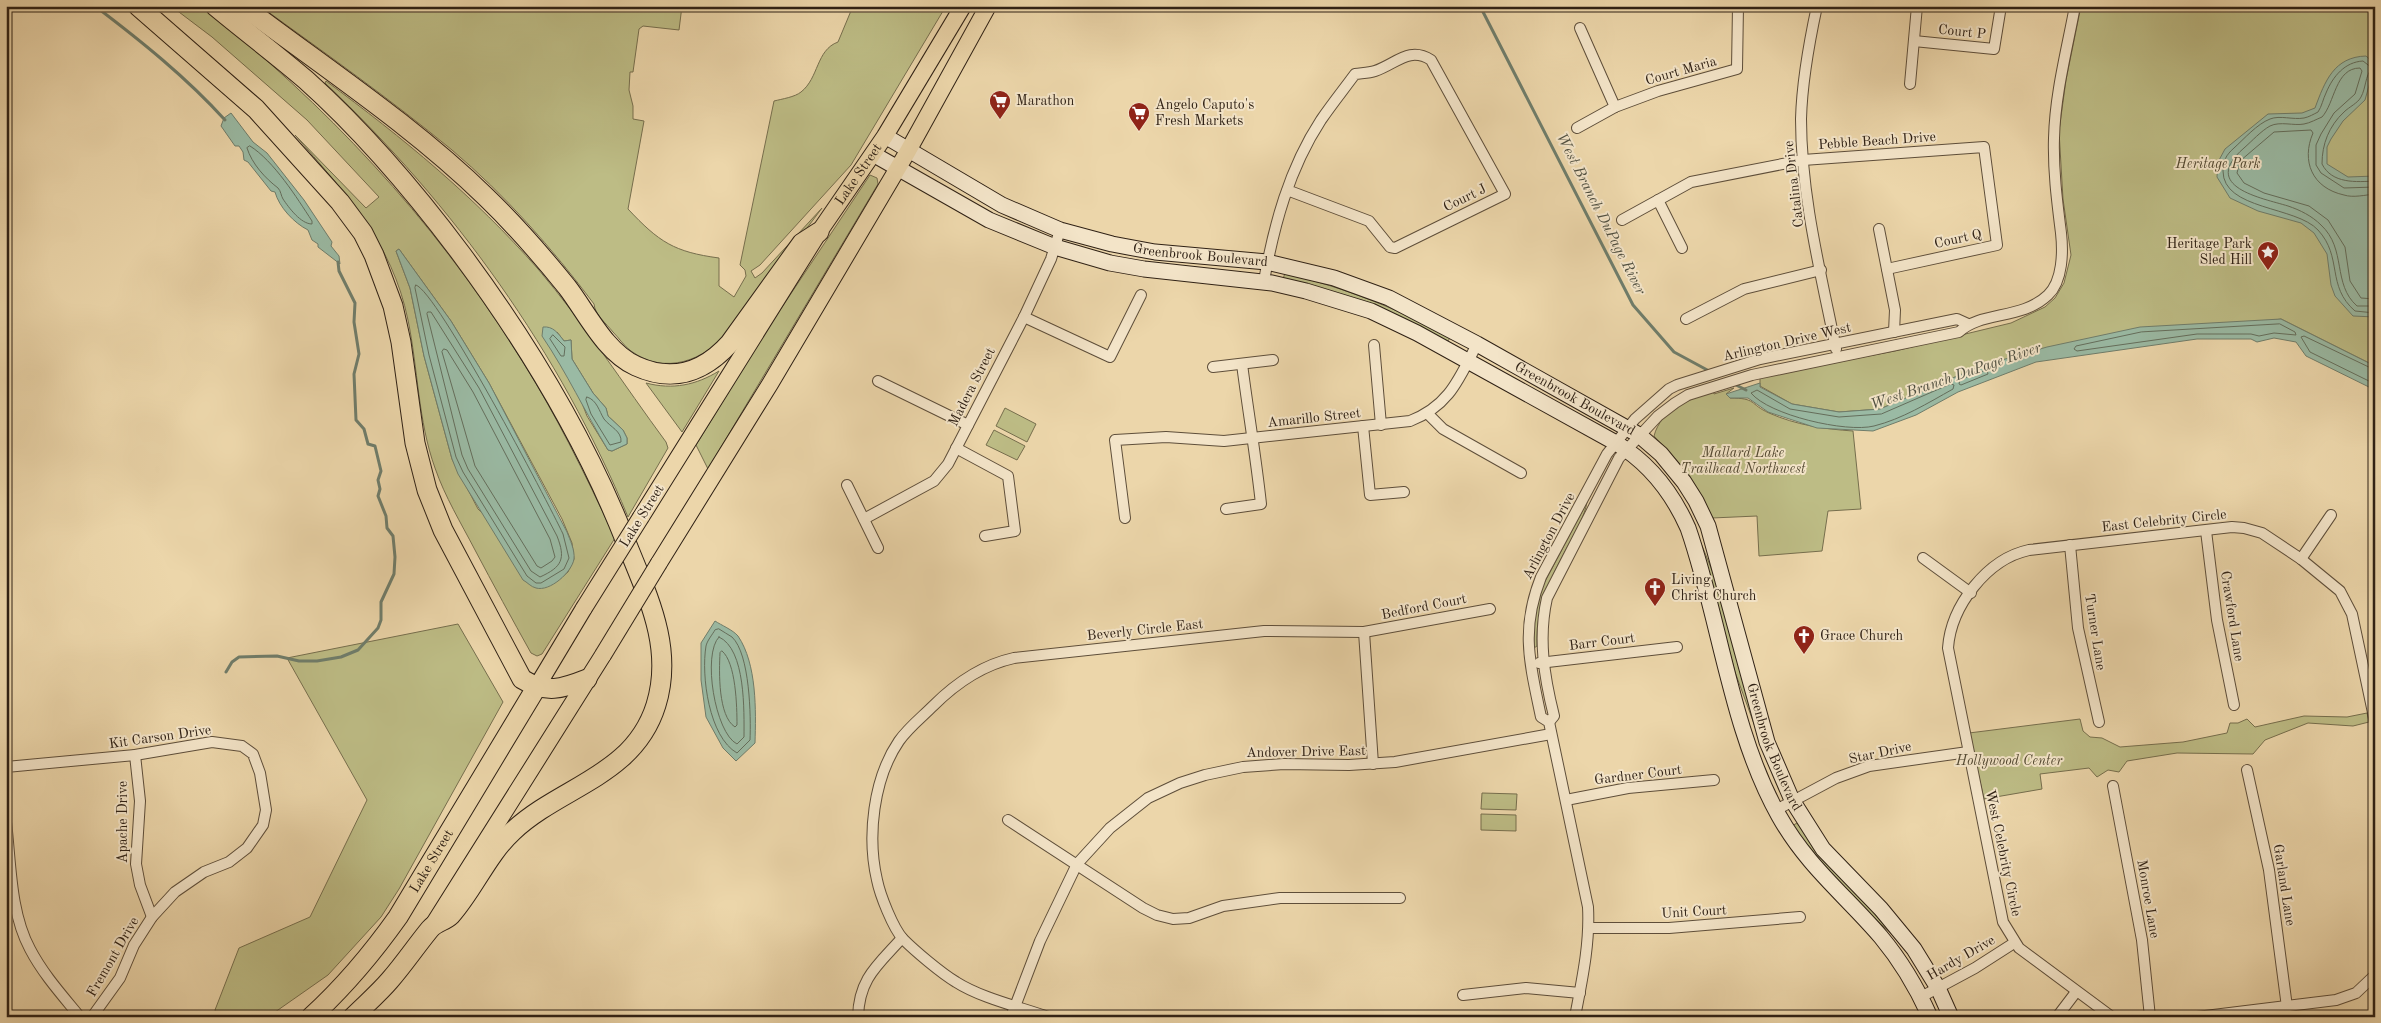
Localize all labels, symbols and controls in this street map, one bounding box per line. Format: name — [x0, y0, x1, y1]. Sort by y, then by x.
street label: Court P — [1937, 23, 1987, 41]
street label: Court Maria — [1644, 54, 1718, 88]
supermarket icon: Marathon — [988, 89, 1012, 120]
place label: Marathon — [1016, 94, 1075, 108]
place label: Angelo Caputo's Fresh Markets — [1155, 98, 1254, 128]
supermarket icon: Angelo Caputo's Fresh Markets — [1127, 101, 1151, 132]
street label: Pebble Beach Drive — [1818, 130, 1936, 152]
water label: West Branch DuPage River — [1553, 131, 1648, 298]
street label: Catalina Drive — [1782, 140, 1806, 228]
street label: Lake Street — [833, 141, 885, 208]
park label: Heritage Park — [2175, 157, 2261, 172]
street label: Court J — [1441, 181, 1489, 214]
street label: Court Q — [1933, 227, 1983, 251]
place label: Heritage Park Sled Hill — [2166, 237, 2252, 267]
place icon: Heritage Park Sled Hill — [2256, 240, 2280, 271]
street label: Greenbrook Boulevard — [1132, 241, 1268, 269]
street label: Arlington Drive West — [1722, 320, 1852, 364]
water label: West Branch DuPage River — [1869, 341, 2044, 413]
street label: Madera Street — [946, 345, 998, 429]
street label: Greenbrook Boulevard — [1512, 360, 1637, 438]
street label: Amarillo Street — [1267, 406, 1361, 430]
park label: Mallard Lake Trailhead Northwest — [1681, 446, 1806, 476]
street label: Lake Street — [617, 482, 667, 550]
street label: Arlington Drive — [1520, 490, 1578, 582]
street label: East Celebrity Circle — [2101, 507, 2227, 535]
street label: Crawford Lane — [2218, 570, 2246, 662]
place label: Living Christ Church — [1671, 573, 1757, 603]
church icon: Living Christ Church — [1643, 576, 1667, 607]
street label: Bedford Court — [1380, 592, 1468, 622]
street label: Turner Lane — [2082, 593, 2108, 671]
street label: Beverly Circle East — [1086, 617, 1204, 643]
church icon: Grace Church — [1792, 624, 1816, 655]
place label: Grace Church — [1820, 629, 1904, 643]
street label: Barr Court — [1568, 631, 1636, 653]
street label: Greenbrook Boulevard — [1744, 682, 1804, 814]
street label: Kit Carson Drive — [108, 723, 212, 751]
street label: Star Drive — [1847, 740, 1913, 766]
street label: Andover Drive East — [1246, 744, 1366, 760]
park label: Hollywood Center — [1955, 754, 2063, 769]
street label: Gardner Court — [1593, 763, 1683, 787]
street label: Apache Drive — [116, 781, 130, 863]
street label: West Celebrity Circle — [1983, 788, 2023, 918]
street label: Lake Street — [407, 827, 456, 895]
street label: Garland Lane — [2271, 843, 2297, 927]
street label: Monroe Lane — [2134, 859, 2162, 939]
street label: Unit Court — [1661, 903, 1727, 921]
street label: Fremont Drive — [85, 915, 141, 999]
street label: Hardy Drive — [1925, 933, 1997, 983]

